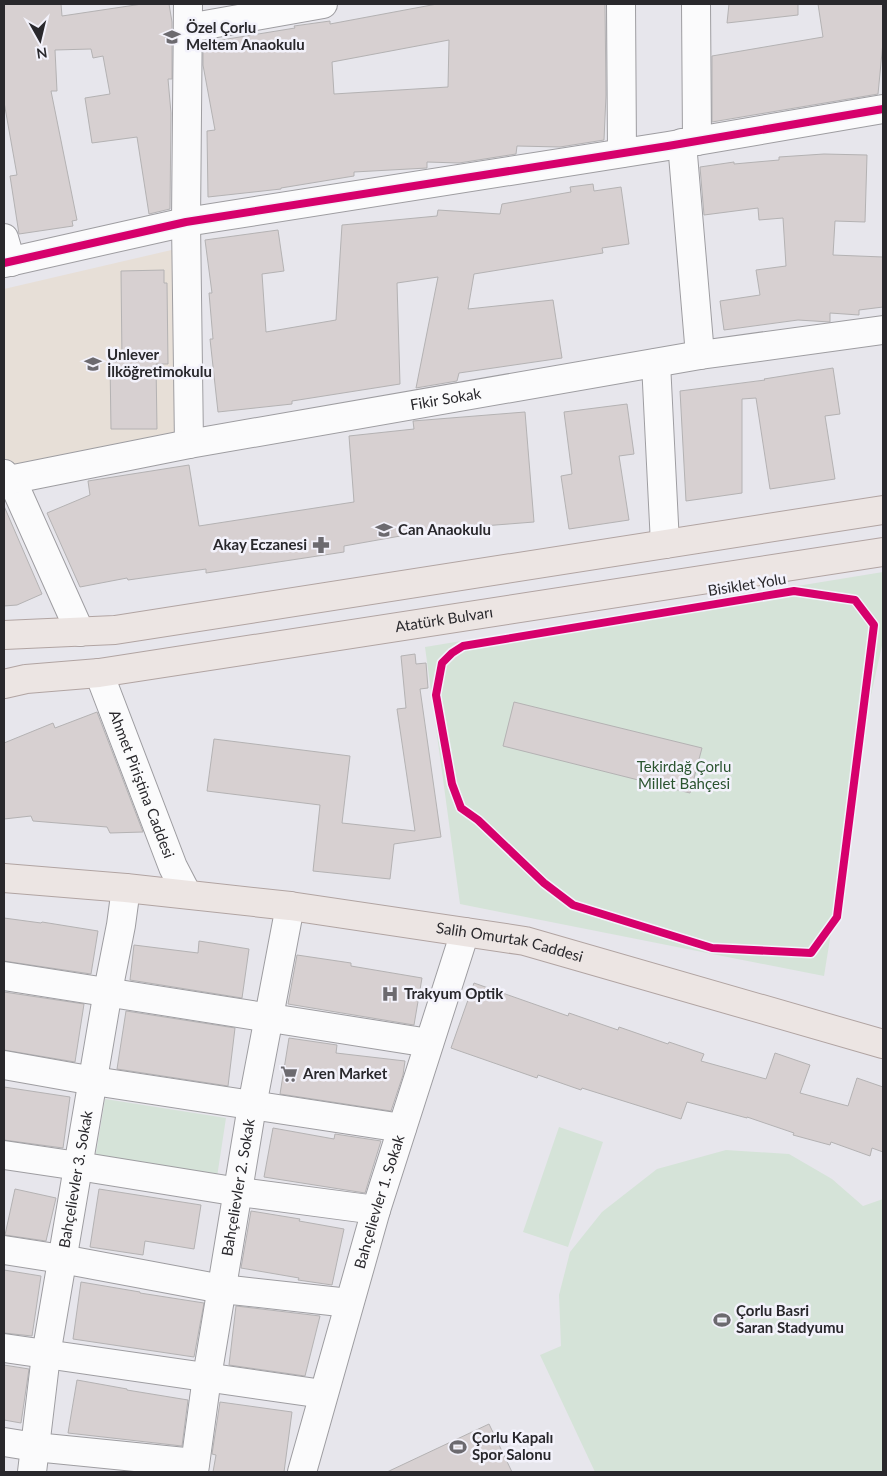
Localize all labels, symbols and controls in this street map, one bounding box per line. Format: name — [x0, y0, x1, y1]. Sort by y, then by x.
north arrow — [15, 15, 65, 65]
place label: Özel Çorlu Meltem Anaokulu — [186, 18, 305, 53]
school or university icon: Özel Çorlu Meltem Anaokulu — [162, 27, 182, 47]
text: N — [35, 44, 48, 63]
place label: Unlever İlköğretimokulu — [107, 345, 212, 380]
school or university icon: Unlever İlköğretimokulu — [83, 354, 103, 374]
street label: Fikir Sokak — [409, 383, 483, 413]
school or university icon: Can Anaokulu — [374, 520, 394, 540]
place label: Can Anaokulu — [398, 520, 491, 538]
place label: Akay Eczanesi — [212, 535, 307, 553]
pharmacy icon: Akay Eczanesi — [311, 535, 331, 555]
street label: Bisiklet Yolu — [706, 569, 787, 599]
street label: Atatürk Bulvarı — [394, 602, 494, 635]
street label: Ahmet Piriştina Caddesi — [106, 707, 179, 861]
park label: Tekirdağ Çorlu Millet Bahçesi — [637, 757, 731, 792]
street label: Salih Omurtak Caddesi — [435, 918, 585, 965]
hospital icon: Trakyum Optik — [380, 984, 400, 1004]
place label: Trakyum Optik — [404, 984, 504, 1002]
supermarket icon: Aren Market — [279, 1064, 299, 1084]
place label: Aren Market — [302, 1064, 388, 1082]
street label: Bahçelievler 3. Sokak — [54, 1109, 96, 1249]
street label: Bahçelievler 2. Sokak — [217, 1117, 258, 1257]
street label: Bahçelievler 1. Sokak — [350, 1132, 408, 1271]
place label: Çorlu Basri Saran Stadyumu — [736, 1301, 844, 1336]
sports icon: Çorlu Basri Saran Stadyumu — [712, 1310, 732, 1330]
place label: Çorlu Kapalı Spor Salonu — [472, 1428, 553, 1463]
sports icon: Çorlu Kapalı Spor Salonu — [448, 1437, 468, 1457]

